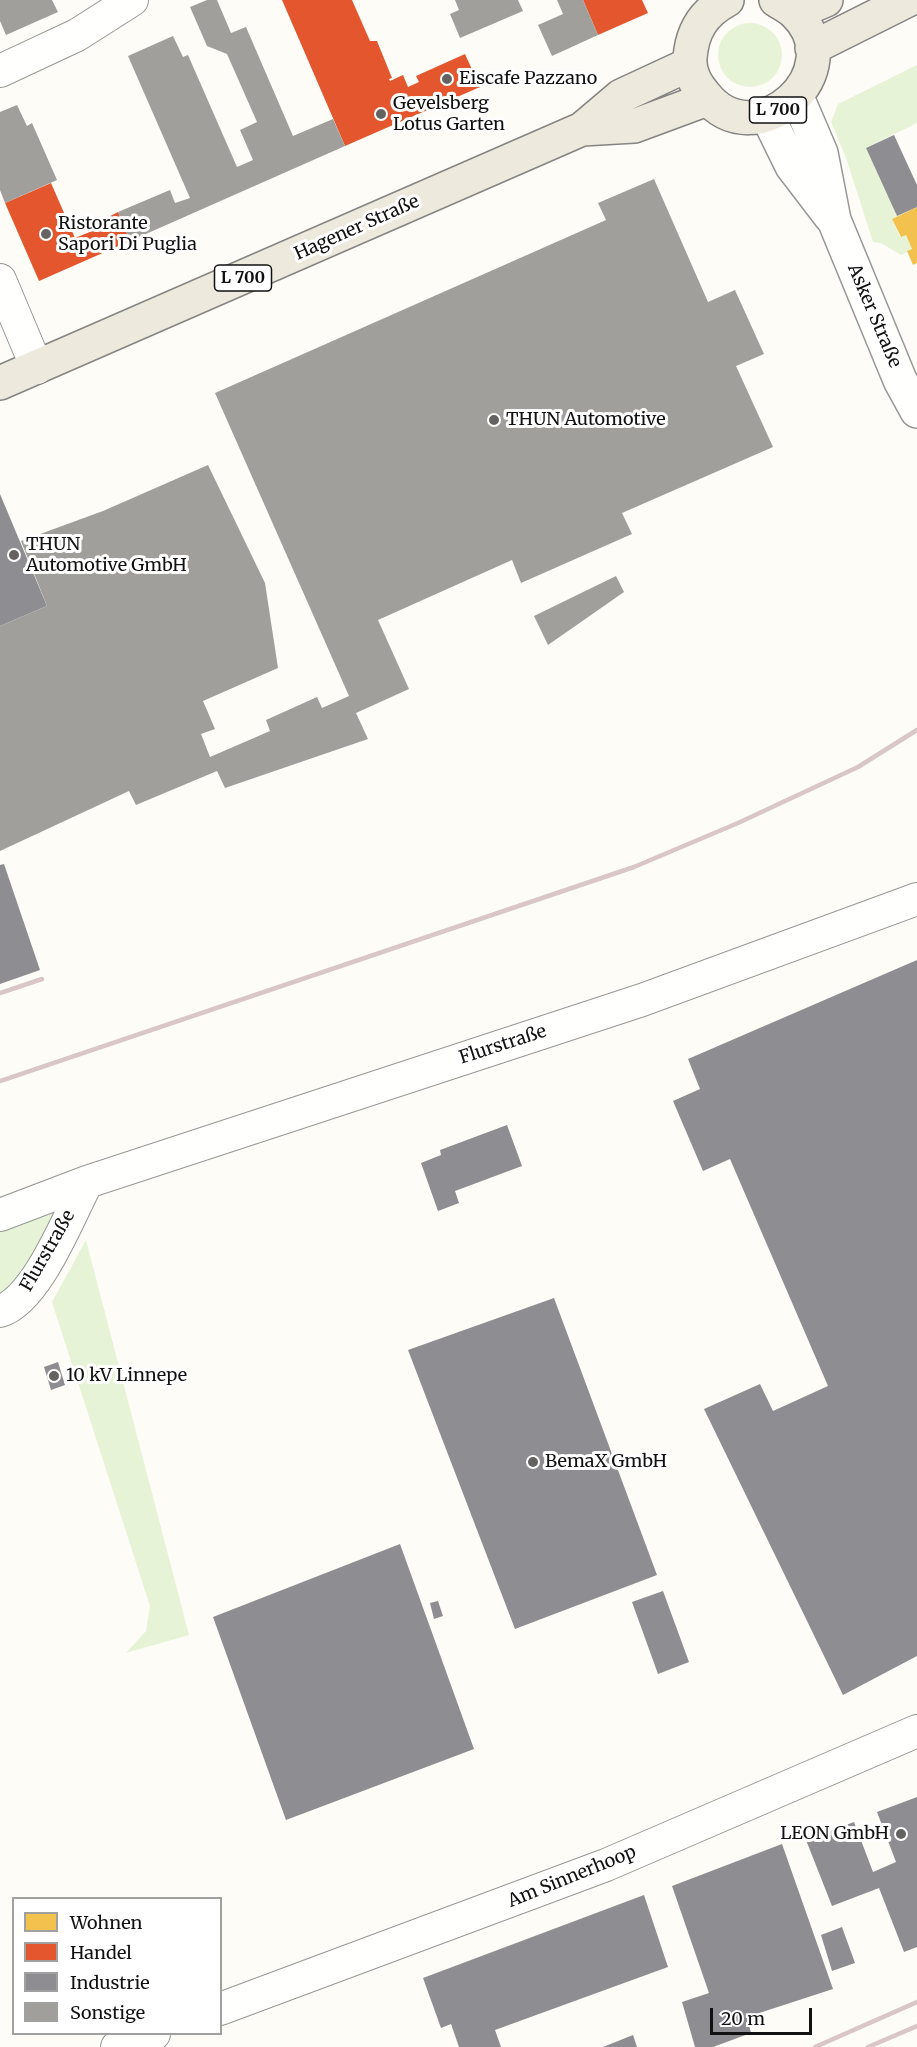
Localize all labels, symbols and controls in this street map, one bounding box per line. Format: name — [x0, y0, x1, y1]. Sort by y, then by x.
place label: Eiscafe Pazzano — [459, 68, 597, 90]
marker: Eiscafe Pazzano — [440, 72, 454, 86]
place label: Gevelsberg Lotus Garten — [393, 93, 505, 136]
road number: L 700 — [750, 97, 806, 123]
marker: Gevelsberg Lotus Garten — [374, 107, 388, 121]
street label: Hagener Straße — [291, 191, 423, 265]
place label: Ristorante Sapori Di Puglia — [58, 213, 197, 256]
marker: Ristorante Sapori Di Puglia — [39, 227, 53, 241]
street label: Asker Straße — [842, 261, 906, 371]
road number: L 700 — [214, 265, 272, 291]
place label: THUN Automotive — [506, 409, 666, 431]
marker: THUN Automotive — [487, 413, 501, 427]
place label: THUN Automotive GmbH — [26, 534, 187, 576]
marker: THUN Automotive GmbH — [7, 548, 21, 562]
street label: Flurstraße — [457, 1021, 549, 1069]
street label: Flurstraße — [16, 1206, 80, 1296]
place label: 10 kV Linnepe — [66, 1365, 187, 1387]
marker: 10 kV Linnepe — [47, 1369, 61, 1383]
place label: BemaX GmbH — [545, 1451, 667, 1473]
marker: BemaX GmbH — [526, 1455, 540, 1469]
place label: LEON GmbH — [780, 1823, 889, 1845]
marker: LEON GmbH — [894, 1827, 908, 1841]
street label: Am Sinnerhoop — [505, 1841, 639, 1913]
legend — [12, 1897, 222, 2035]
text: Wohnen — [70, 1911, 143, 1934]
text: Handel — [70, 1941, 132, 1964]
text: Industrie — [70, 1971, 150, 1994]
scale bar — [713, 1996, 815, 2034]
text: Sonstige — [70, 2001, 145, 2024]
text: 20 m — [721, 2007, 765, 2030]

